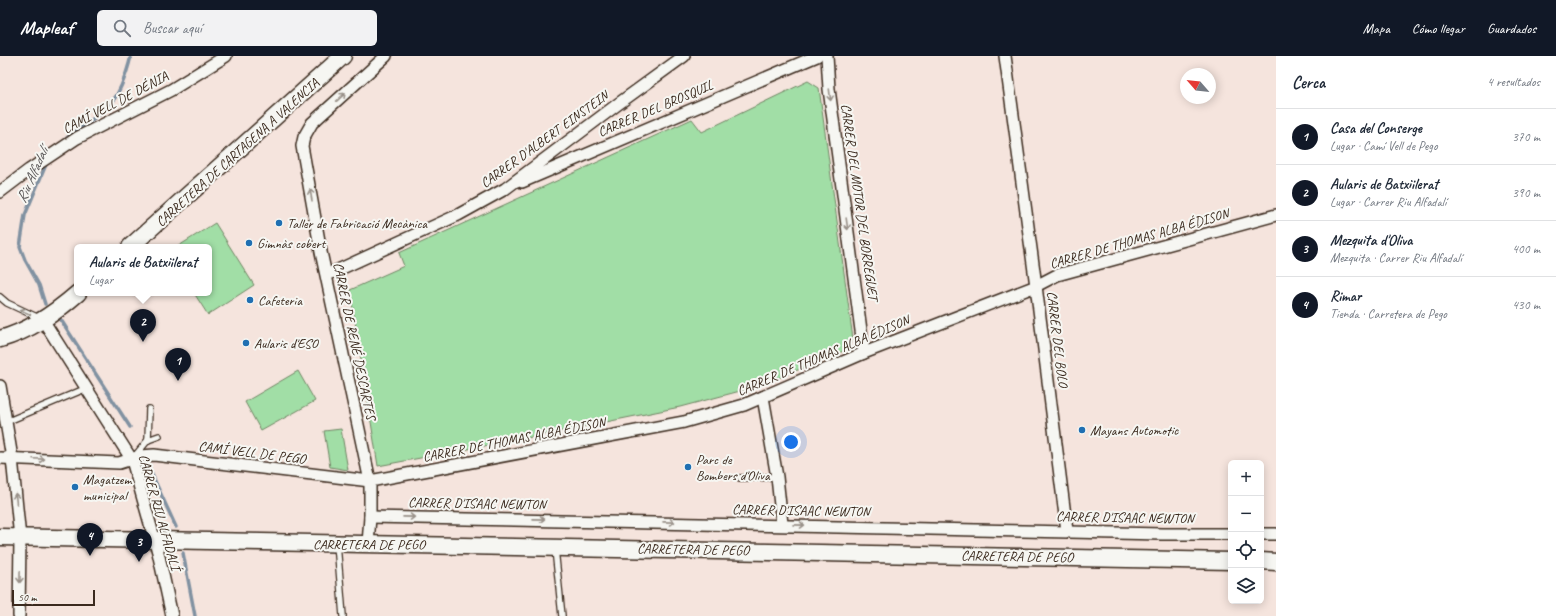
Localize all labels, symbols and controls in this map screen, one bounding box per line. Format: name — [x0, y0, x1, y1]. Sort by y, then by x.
search box — [97, 10, 377, 46]
text: Mapleaf — [20, 16, 73, 40]
icon: search — [111, 17, 133, 39]
text: Buscar aquí — [143, 19, 202, 38]
text: Mapa — [1363, 20, 1390, 37]
text: Cómo llegar — [1412, 20, 1465, 37]
text: Guardados — [1487, 20, 1536, 37]
street label: CAMÍ VELL DE DÉNIA — [60, 67, 172, 137]
north arrow — [1180, 68, 1216, 104]
text: Cerca — [1292, 72, 1325, 93]
street label: CARRETERA DE CARTAGENA A VALENCIA — [152, 74, 323, 230]
text: 4 resultados — [1487, 74, 1540, 90]
street label: CARRER DEL BROSQUIL — [595, 77, 715, 140]
street label: CARRER D'ALBERT EINSTEIN — [477, 86, 613, 191]
one-way arrow — [826, 88, 834, 101]
one-way arrow — [336, 92, 346, 102]
street label: CARRER DEL MOTOR DEL BORREGUET — [837, 103, 882, 305]
text: Casa del Conserge — [1330, 119, 1422, 138]
text: 1 — [1302, 129, 1308, 145]
text: 370 m — [1512, 129, 1540, 145]
text: Lugar · Camí Vell de Pego — [1330, 138, 1438, 154]
water label: Riu Alfadalí — [12, 140, 55, 206]
text: Aularis de Batxiilerat — [1330, 175, 1438, 194]
text: 2 — [1302, 185, 1308, 201]
text: 390 m — [1512, 185, 1540, 201]
one-way arrow — [307, 189, 315, 202]
text: Lugar · Carrer Riu Alfadalí — [1330, 194, 1446, 210]
street label: CARRER DE THOMAS ALBA ÉDISON — [1048, 204, 1233, 272]
place label: Taller de Fabricació Mecànica — [287, 215, 428, 232]
one-way arrow — [843, 217, 851, 230]
marker: Taller de Fabricació Mecànica — [274, 218, 284, 228]
text: Mezquita d'Oliva — [1330, 231, 1413, 250]
place label: Gimnàs cobert — [257, 235, 327, 252]
marker: Gimnàs cobert — [244, 238, 254, 248]
text: 3 — [1302, 241, 1308, 257]
text: 400 m — [1512, 241, 1540, 257]
popup — [74, 244, 212, 296]
text: Mezquita · Carrer Riu Alfadalí — [1330, 250, 1462, 266]
text: Aularis de Batxiilerat — [89, 253, 197, 272]
street label: CARRER DE RENÉ DESCARTES — [329, 261, 380, 424]
text: Lugar — [89, 272, 113, 288]
text: Rimar — [1330, 287, 1361, 306]
street label: CARRER DEL BOLO — [1043, 290, 1072, 390]
place label: Cafeteria — [258, 292, 303, 309]
marker: Cafeteria — [245, 295, 255, 305]
text: 4 — [1302, 297, 1308, 313]
text: 430 m — [1512, 297, 1540, 313]
text: Tienda · Carretera de Pego — [1330, 306, 1447, 322]
one-way arrow — [19, 308, 31, 315]
pin: 2 — [130, 309, 156, 342]
street label: CARRER DE THOMAS ALBA ÉDISON — [734, 311, 914, 400]
place label: Aularis d'ESO — [254, 335, 320, 352]
marker: Aularis d'ESO — [241, 338, 251, 348]
pin: 1 — [165, 348, 191, 381]
street label: CARRER DE THOMAS ALBA ÉDISON — [421, 413, 609, 466]
place label: Mayans Automotic — [1090, 422, 1179, 439]
marker: Mayans Automotic — [1077, 425, 1087, 435]
your location — [781, 432, 801, 452]
street label: CAMÍ VELL DE PEGO — [197, 437, 309, 468]
place label: Parc de Bombers d'Oliva — [696, 451, 771, 484]
street label: CARRER RIU ALFADALÍ — [135, 452, 185, 575]
one-way arrow — [32, 456, 45, 463]
map controls — [1228, 460, 1264, 604]
button: + — [1228, 460, 1264, 496]
marker: Parc de Bombers d'Oliva — [683, 462, 693, 472]
place label: Magatzem municipal — [83, 471, 132, 504]
marker: Magatzem municipal — [70, 482, 80, 492]
one-way arrow — [13, 493, 20, 506]
street label: CARRER D'ISAAC NEWTON — [408, 494, 548, 513]
button: − — [1228, 496, 1264, 532]
street label: CARRER D'ISAAC NEWTON — [732, 501, 872, 520]
street label: CARRER D'ISAAC NEWTON — [1056, 508, 1196, 527]
one-way arrow — [402, 513, 415, 521]
one-way arrow — [532, 516, 545, 523]
one-way arrow — [662, 518, 675, 526]
one-way arrow — [792, 521, 805, 529]
pin: 4 — [77, 523, 103, 556]
pin: 3 — [126, 529, 152, 562]
button: locate — [1228, 532, 1264, 568]
street label: CARRETERA DE PEGO — [313, 536, 427, 553]
street label: CARRETERA DE PEGO — [637, 540, 751, 559]
street label: CARRETERA DE PEGO — [961, 547, 1075, 566]
button: layers — [1228, 568, 1264, 604]
one-way arrow — [16, 570, 24, 583]
scale bar — [12, 588, 95, 607]
text: 50 m — [18, 590, 37, 604]

